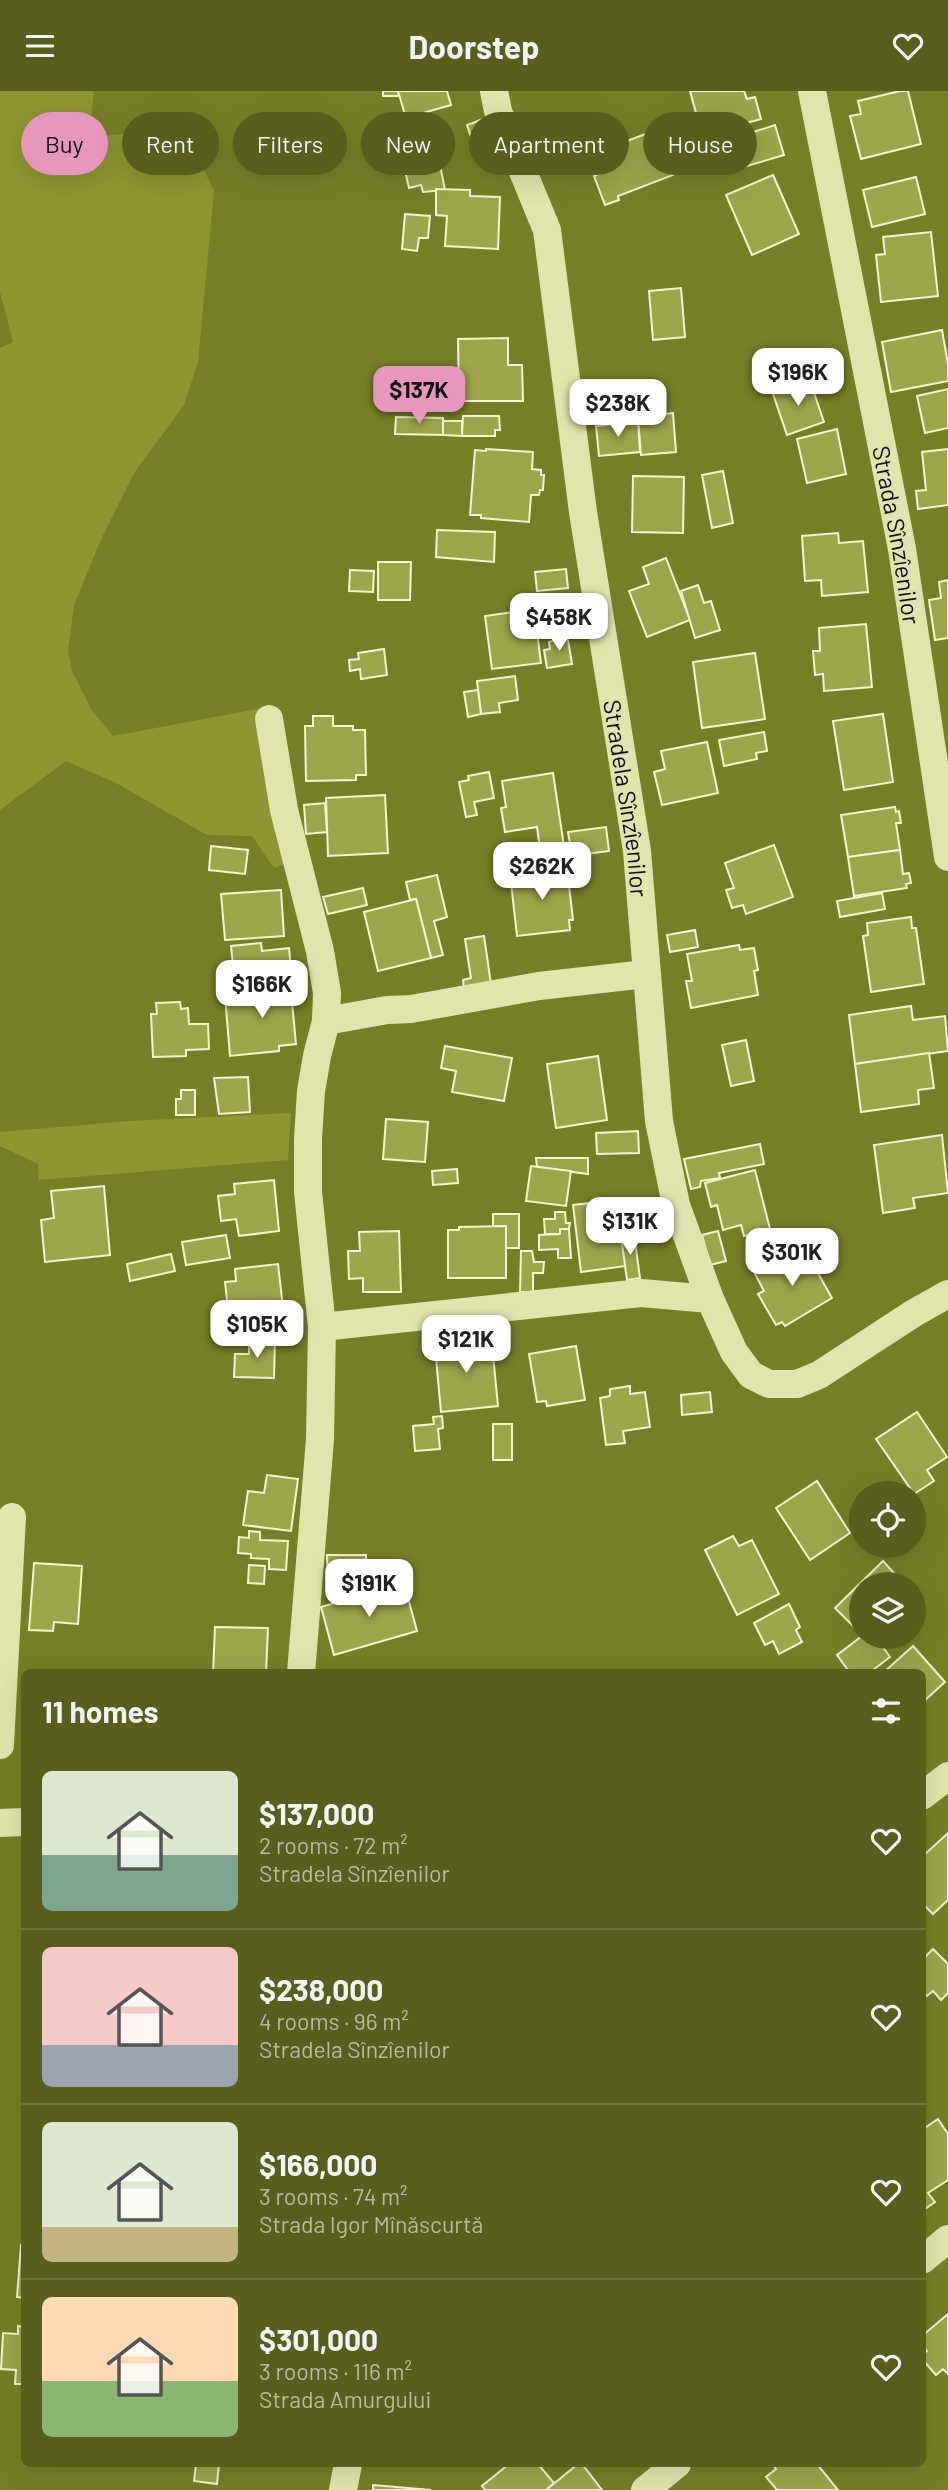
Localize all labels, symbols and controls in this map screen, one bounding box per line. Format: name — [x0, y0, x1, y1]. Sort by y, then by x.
icon: menu — [21, 27, 59, 65]
text: Doorstep — [408, 27, 540, 65]
icon: heart — [889, 27, 927, 65]
chip: Buy — [21, 112, 108, 175]
chip: Rent — [122, 112, 219, 175]
chip: Filters — [233, 112, 347, 175]
chip: New — [361, 112, 455, 175]
chip: Apartment — [469, 112, 629, 175]
chip: House — [643, 112, 757, 175]
pin: $196K — [749, 349, 847, 408]
text: $196K — [768, 357, 828, 385]
pin: $137K — [370, 367, 468, 426]
text: $137K — [389, 375, 449, 403]
pin: $238K — [569, 379, 667, 439]
text: $238K — [586, 388, 650, 416]
street label: Strada Sînzîenilor — [867, 443, 928, 626]
pin: $458K — [510, 594, 608, 653]
text: $458K — [526, 602, 592, 630]
street label: Stradela Sînzîenilor — [599, 697, 655, 898]
pin: $262K — [493, 843, 591, 902]
text: $262K — [509, 851, 575, 879]
pin: $166K — [213, 961, 311, 1020]
text: $166K — [232, 969, 292, 997]
pin: $131K — [581, 1197, 679, 1257]
text: $131K — [602, 1206, 658, 1234]
pin: $301K — [743, 1229, 841, 1288]
text: $301K — [762, 1237, 822, 1265]
pin: $105K — [208, 1301, 306, 1360]
text: $105K — [226, 1309, 288, 1337]
pin: $121K — [417, 1315, 515, 1375]
text: $121K — [438, 1324, 494, 1352]
map controls — [849, 1481, 926, 1649]
button: locate — [849, 1481, 926, 1558]
pin: $191K — [320, 1559, 418, 1619]
text: $191K — [341, 1568, 397, 1596]
button: layers — [849, 1572, 926, 1649]
icon: filters — [867, 1692, 905, 1730]
text: 11 homes — [42, 1693, 159, 1729]
text: $137,000 — [259, 1795, 374, 1831]
icon: home — [98, 1799, 182, 1883]
icon: heart — [867, 1822, 905, 1860]
text: 2 rooms · 72 m² — [259, 1831, 408, 1859]
text: Stradela Sînzîenilor — [259, 1859, 450, 1887]
text: $238,000 — [259, 1971, 383, 2007]
icon: home — [98, 1975, 182, 2059]
icon: heart — [867, 1998, 905, 2036]
text: 4 rooms · 96 m² — [259, 2007, 409, 2035]
text: Stradela Sînzîenilor — [259, 2035, 450, 2063]
text: $166,000 — [259, 2146, 377, 2182]
icon: home — [98, 2150, 182, 2234]
icon: heart — [867, 2173, 905, 2211]
text: 3 rooms · 74 m² — [259, 2182, 408, 2210]
text: Strada Igor Mînăscurtă — [259, 2210, 483, 2238]
text: $301,000 — [259, 2321, 378, 2357]
icon: home — [98, 2325, 182, 2409]
icon: heart — [867, 2348, 905, 2386]
text: 3 rooms · 116 m² — [259, 2357, 412, 2385]
text: Strada Amurgului — [259, 2385, 431, 2413]

